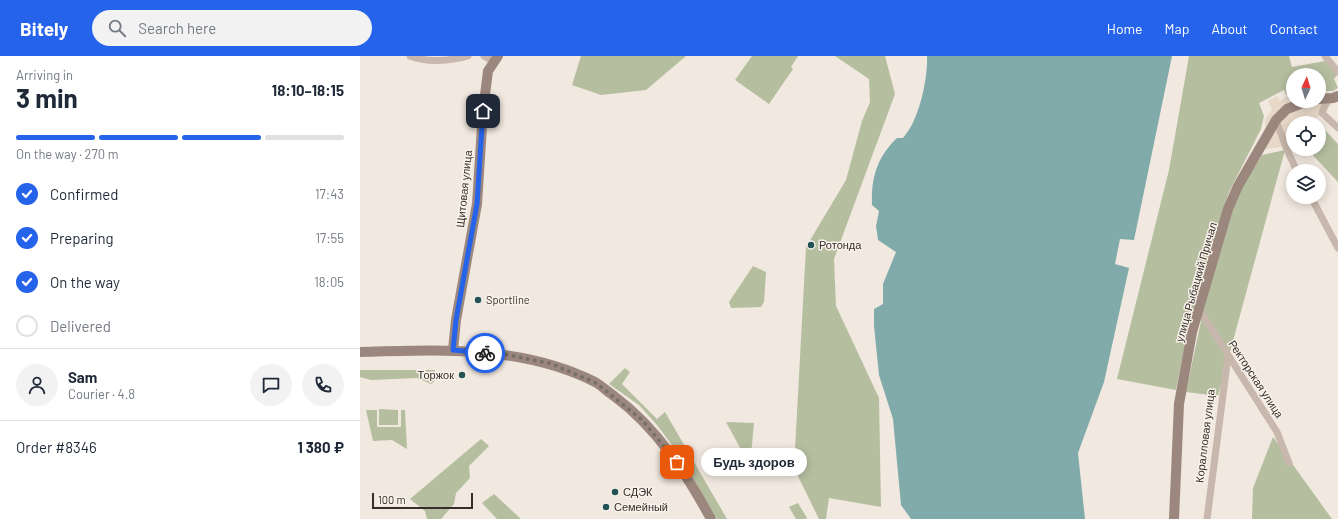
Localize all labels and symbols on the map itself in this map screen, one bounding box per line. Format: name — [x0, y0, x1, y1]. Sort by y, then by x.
north arrow — [1286, 68, 1326, 108]
pin — [466, 94, 500, 128]
street label: Щитовая улица — [453, 149, 474, 228]
street label: улица Рыбацкий Причал — [1172, 221, 1219, 343]
place label: Ротонда — [819, 238, 862, 251]
marker: Ротонда — [806, 240, 816, 250]
place label: Sportline — [486, 293, 530, 306]
marker: Sportline — [473, 295, 483, 305]
courier — [465, 333, 505, 373]
street label: Ректорская улица — [1226, 337, 1287, 421]
place label: Торжок — [418, 368, 454, 381]
marker: Торжок — [457, 370, 467, 380]
street label: Коралловая улица — [1192, 388, 1217, 483]
pin — [660, 445, 694, 479]
callout: Будь здоров — [701, 448, 807, 476]
place label: СДЭК — [623, 485, 653, 498]
marker: СДЭК — [610, 487, 620, 497]
scale bar — [372, 491, 473, 510]
place label: Семейный — [614, 500, 668, 513]
marker: Семейный — [601, 502, 611, 512]

